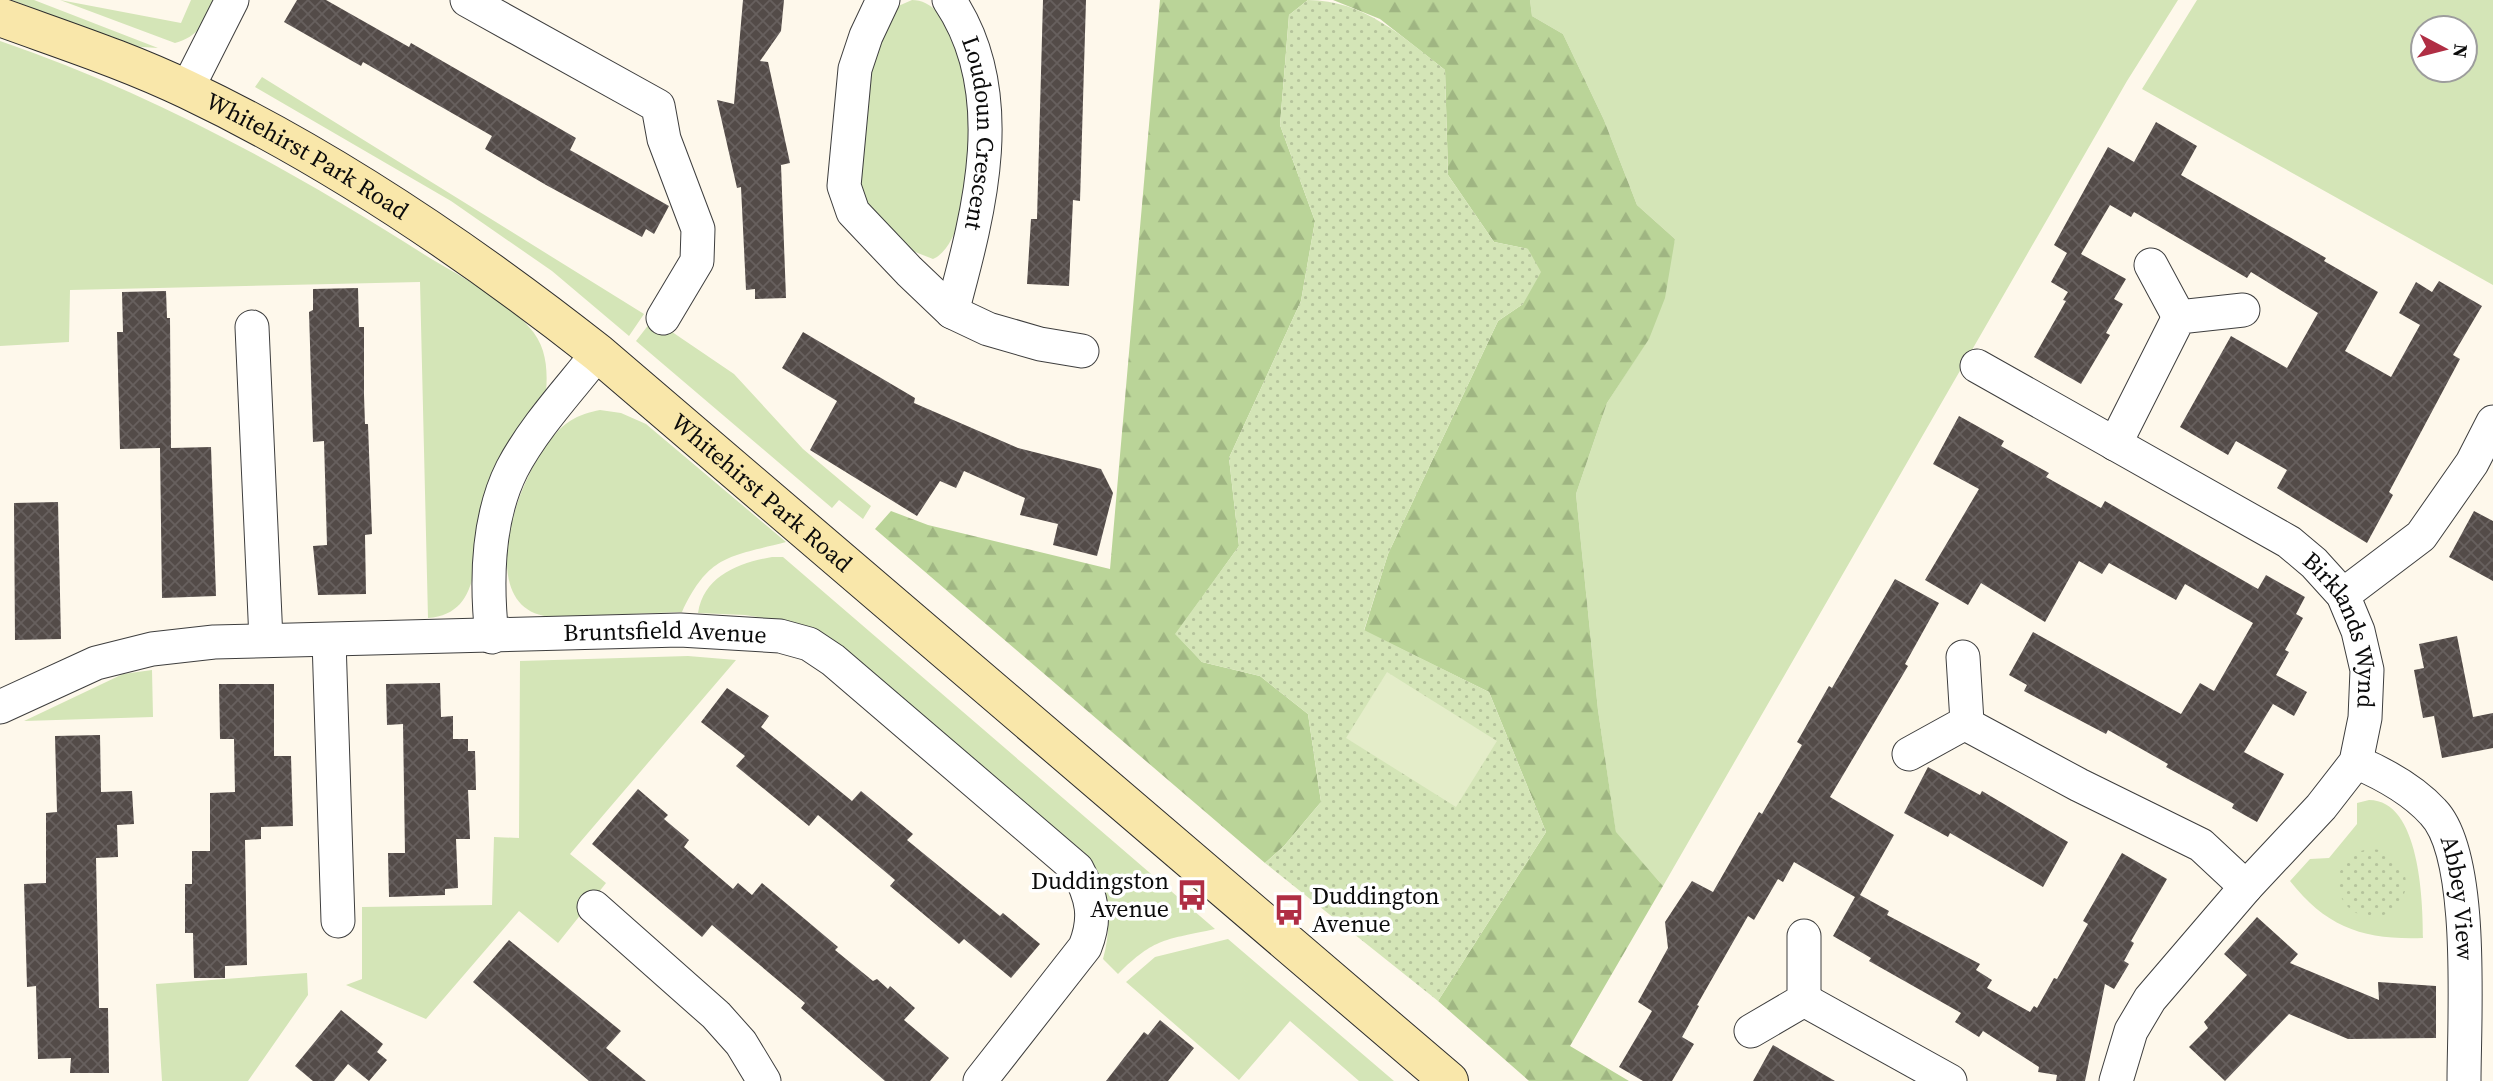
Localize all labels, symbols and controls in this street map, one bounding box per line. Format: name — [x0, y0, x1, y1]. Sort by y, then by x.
north arrow — [2409, 14, 2479, 84]
street label: Loudoun Crescent — [954, 31, 1002, 234]
text: N — [2447, 43, 2475, 60]
street label: Whitehirst Park Road — [200, 84, 416, 227]
street label: Whitehirst Park Road — [664, 405, 860, 580]
street label: Birklands Wynd — [2296, 544, 2384, 709]
street label: Bruntsfield Avenue — [563, 613, 768, 651]
street label: Abbey View — [2433, 831, 2482, 962]
place label: Duddingston Avenue — [1031, 864, 1169, 925]
bus stop icon: Duddingston Avenue — [1175, 878, 1209, 912]
place label: Duddington Avenue — [1312, 879, 1440, 940]
bus stop icon: Duddington Avenue — [1272, 893, 1306, 927]

